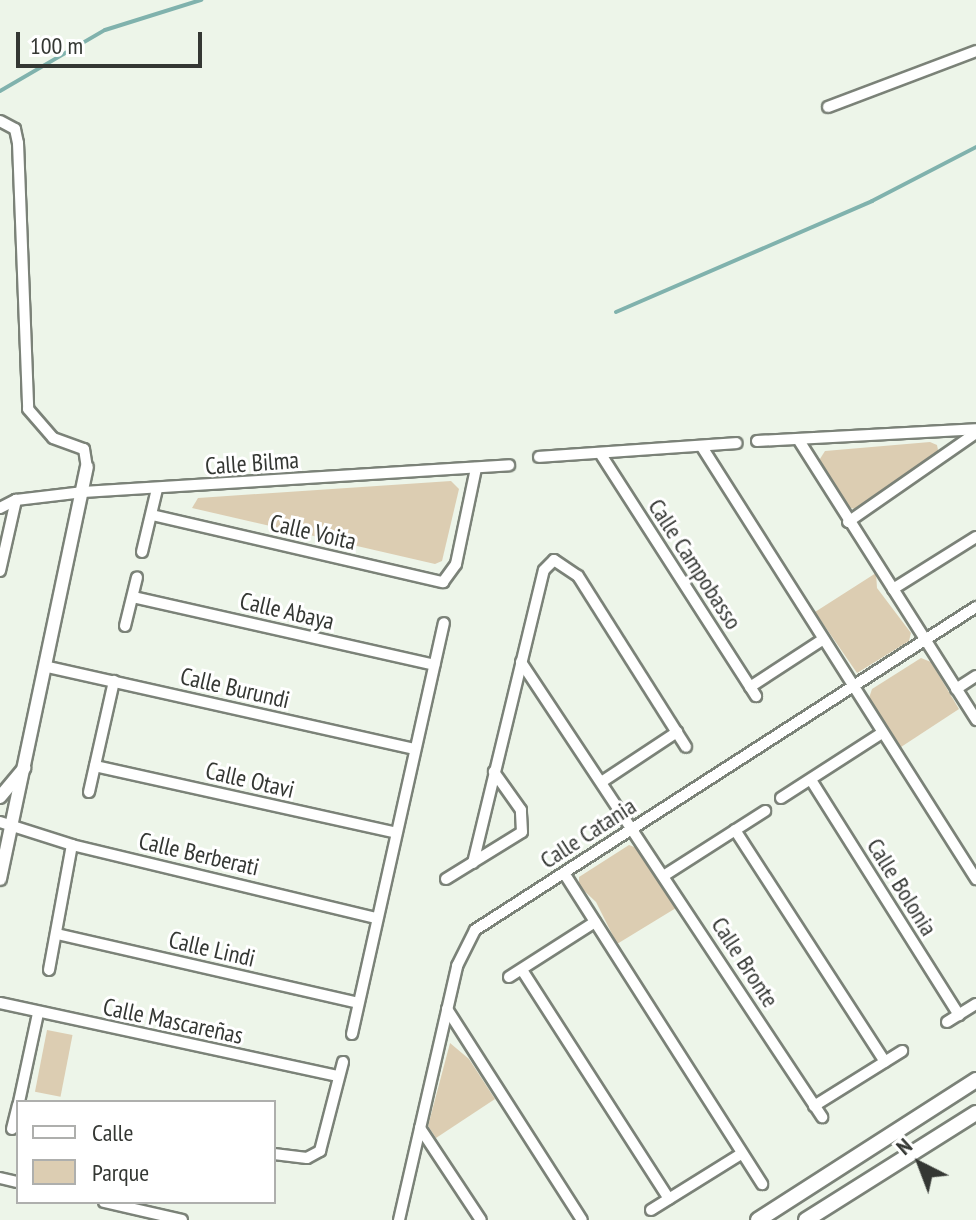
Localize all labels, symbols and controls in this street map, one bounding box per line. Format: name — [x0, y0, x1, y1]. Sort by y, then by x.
scale bar — [20, 16, 206, 66]
text: 100 m — [30, 30, 83, 61]
street label: Calle Bilma — [204, 445, 300, 481]
street label: Calle Campobasso — [642, 493, 748, 635]
street label: Calle Voita — [267, 508, 359, 556]
street label: Calle Abaya — [237, 586, 337, 636]
street label: Calle Burundi — [178, 661, 292, 715]
street label: Calle Otavi — [203, 756, 297, 804]
street label: Calle Catania — [535, 791, 641, 875]
street label: Calle Berberati — [136, 826, 262, 882]
street label: Calle Bolonia — [861, 833, 943, 941]
street label: Calle Bronte — [705, 912, 785, 1012]
street label: Calle Lindi — [166, 925, 258, 973]
street label: Calle Mascareñas — [100, 992, 246, 1050]
legend — [16, 1100, 276, 1204]
text: Calle — [92, 1117, 133, 1148]
north arrow — [880, 1124, 960, 1204]
text: N — [890, 1132, 918, 1161]
text: Parque — [92, 1157, 149, 1188]

